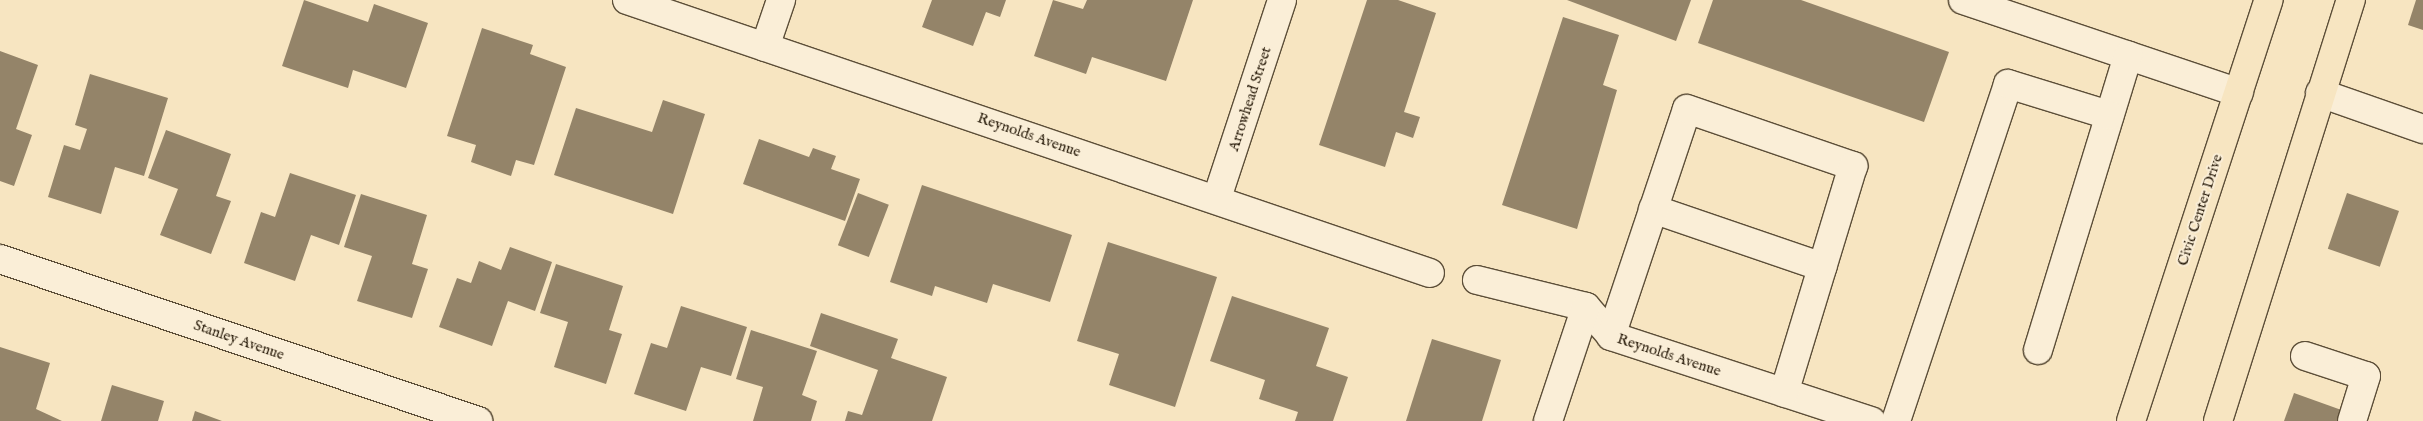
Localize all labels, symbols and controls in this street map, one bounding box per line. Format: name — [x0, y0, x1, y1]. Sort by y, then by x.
street label: Arrowhead Street — [1225, 45, 1275, 153]
street label: Reynolds Avenue — [975, 109, 1083, 161]
street label: Civic Center Drive — [2173, 152, 2227, 268]
street label: Stanley Avenue — [191, 316, 287, 364]
street label: Reynolds Avenue — [1615, 330, 1723, 380]

